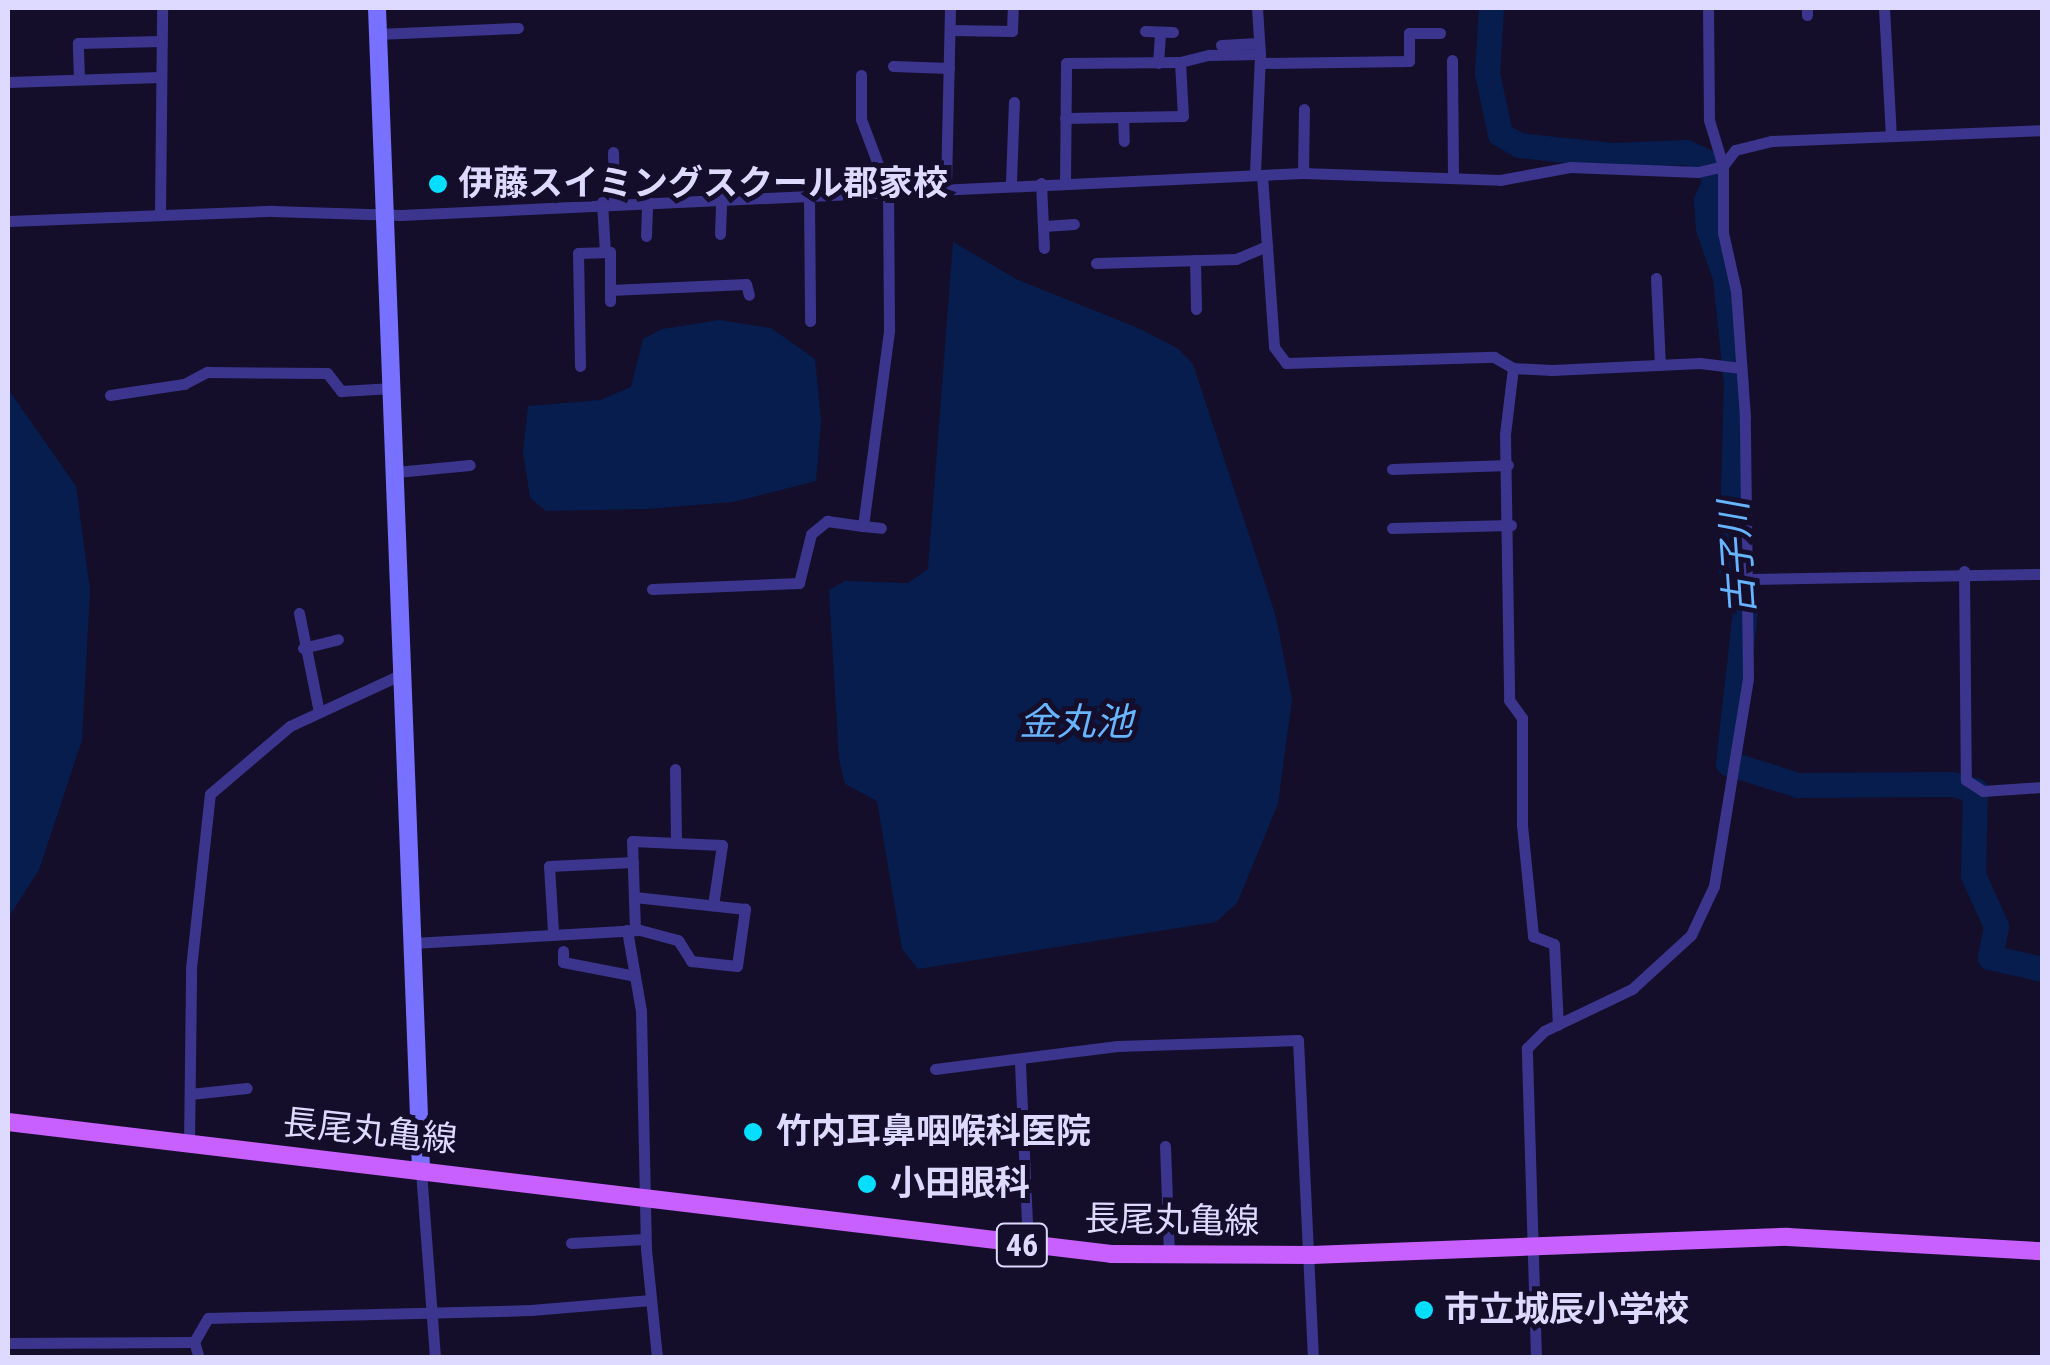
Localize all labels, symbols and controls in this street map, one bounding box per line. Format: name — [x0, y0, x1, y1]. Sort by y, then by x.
place label: 伊藤スイミングスクール郡家校 — [458, 163, 948, 205]
marker: 伊藤スイミングスクール郡家校 — [427, 173, 449, 195]
water label: 古子川 — [1711, 500, 1765, 616]
water label: 金丸池 — [1019, 700, 1133, 746]
street label: 長尾丸亀線 — [281, 1102, 459, 1162]
place label: 竹内耳鼻咽喉科医院 — [776, 1111, 1091, 1153]
marker: 竹内耳鼻咽喉科医院 — [740, 1119, 766, 1145]
place label: 小田眼科 — [890, 1163, 1030, 1205]
marker: 小田眼科 — [854, 1171, 880, 1197]
street label: 長尾丸亀線 — [1084, 1198, 1260, 1244]
road number: 46 — [994, 1218, 1050, 1272]
place label: 市立城辰小学校 — [1444, 1289, 1689, 1331]
marker: 市立城辰小学校 — [1413, 1299, 1435, 1321]

